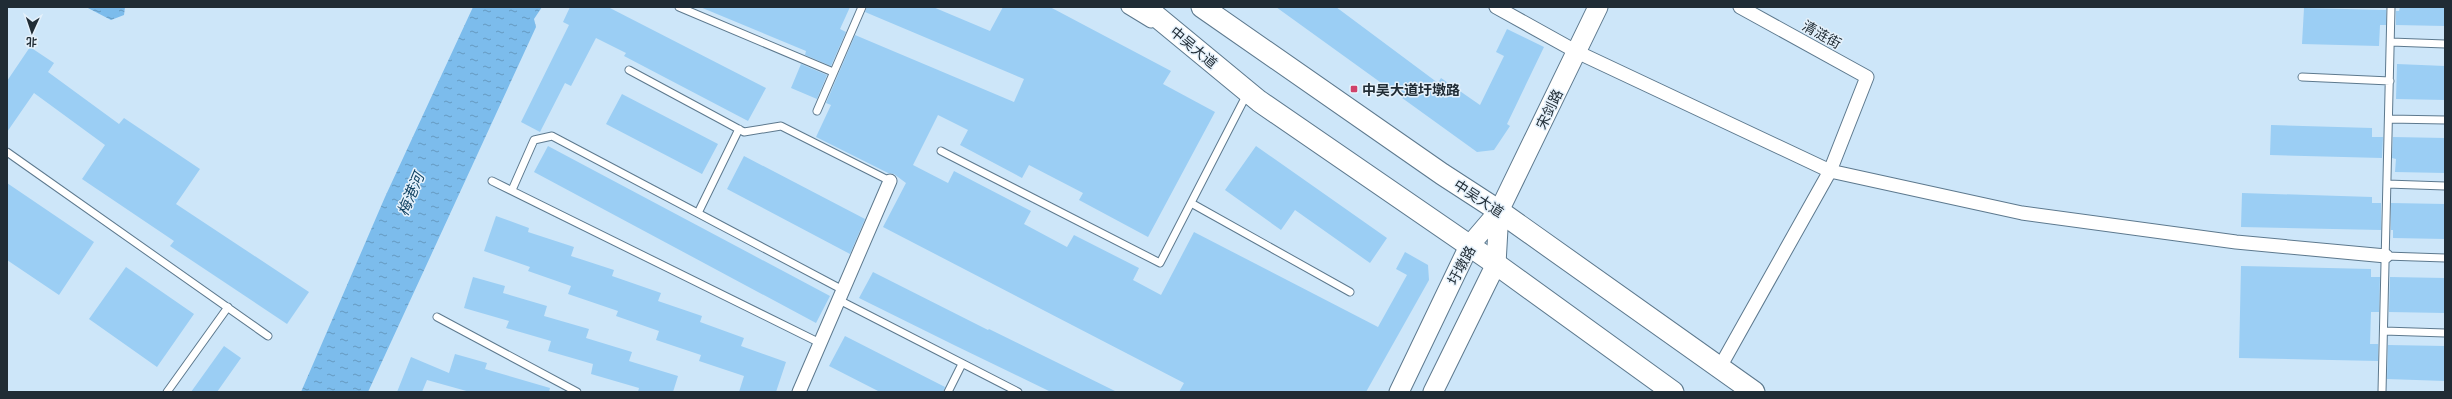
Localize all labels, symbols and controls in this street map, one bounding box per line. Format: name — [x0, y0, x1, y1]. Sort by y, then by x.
north arrow — [12, 12, 52, 52]
street label: 清涟街 — [1800, 16, 1844, 52]
street label: 中吴大道 — [1167, 22, 1221, 72]
text: 北 — [26, 36, 37, 49]
place label: 中吴大道圩墩路 — [1362, 81, 1460, 98]
marker: 中吴大道圩墩路 — [1349, 84, 1359, 94]
street label: 宋剑路 — [1532, 86, 1566, 132]
water label: 梅港河 — [393, 167, 428, 218]
street label: 中吴大道 — [1451, 176, 1507, 220]
street label: 圩墩路 — [1444, 242, 1478, 288]

